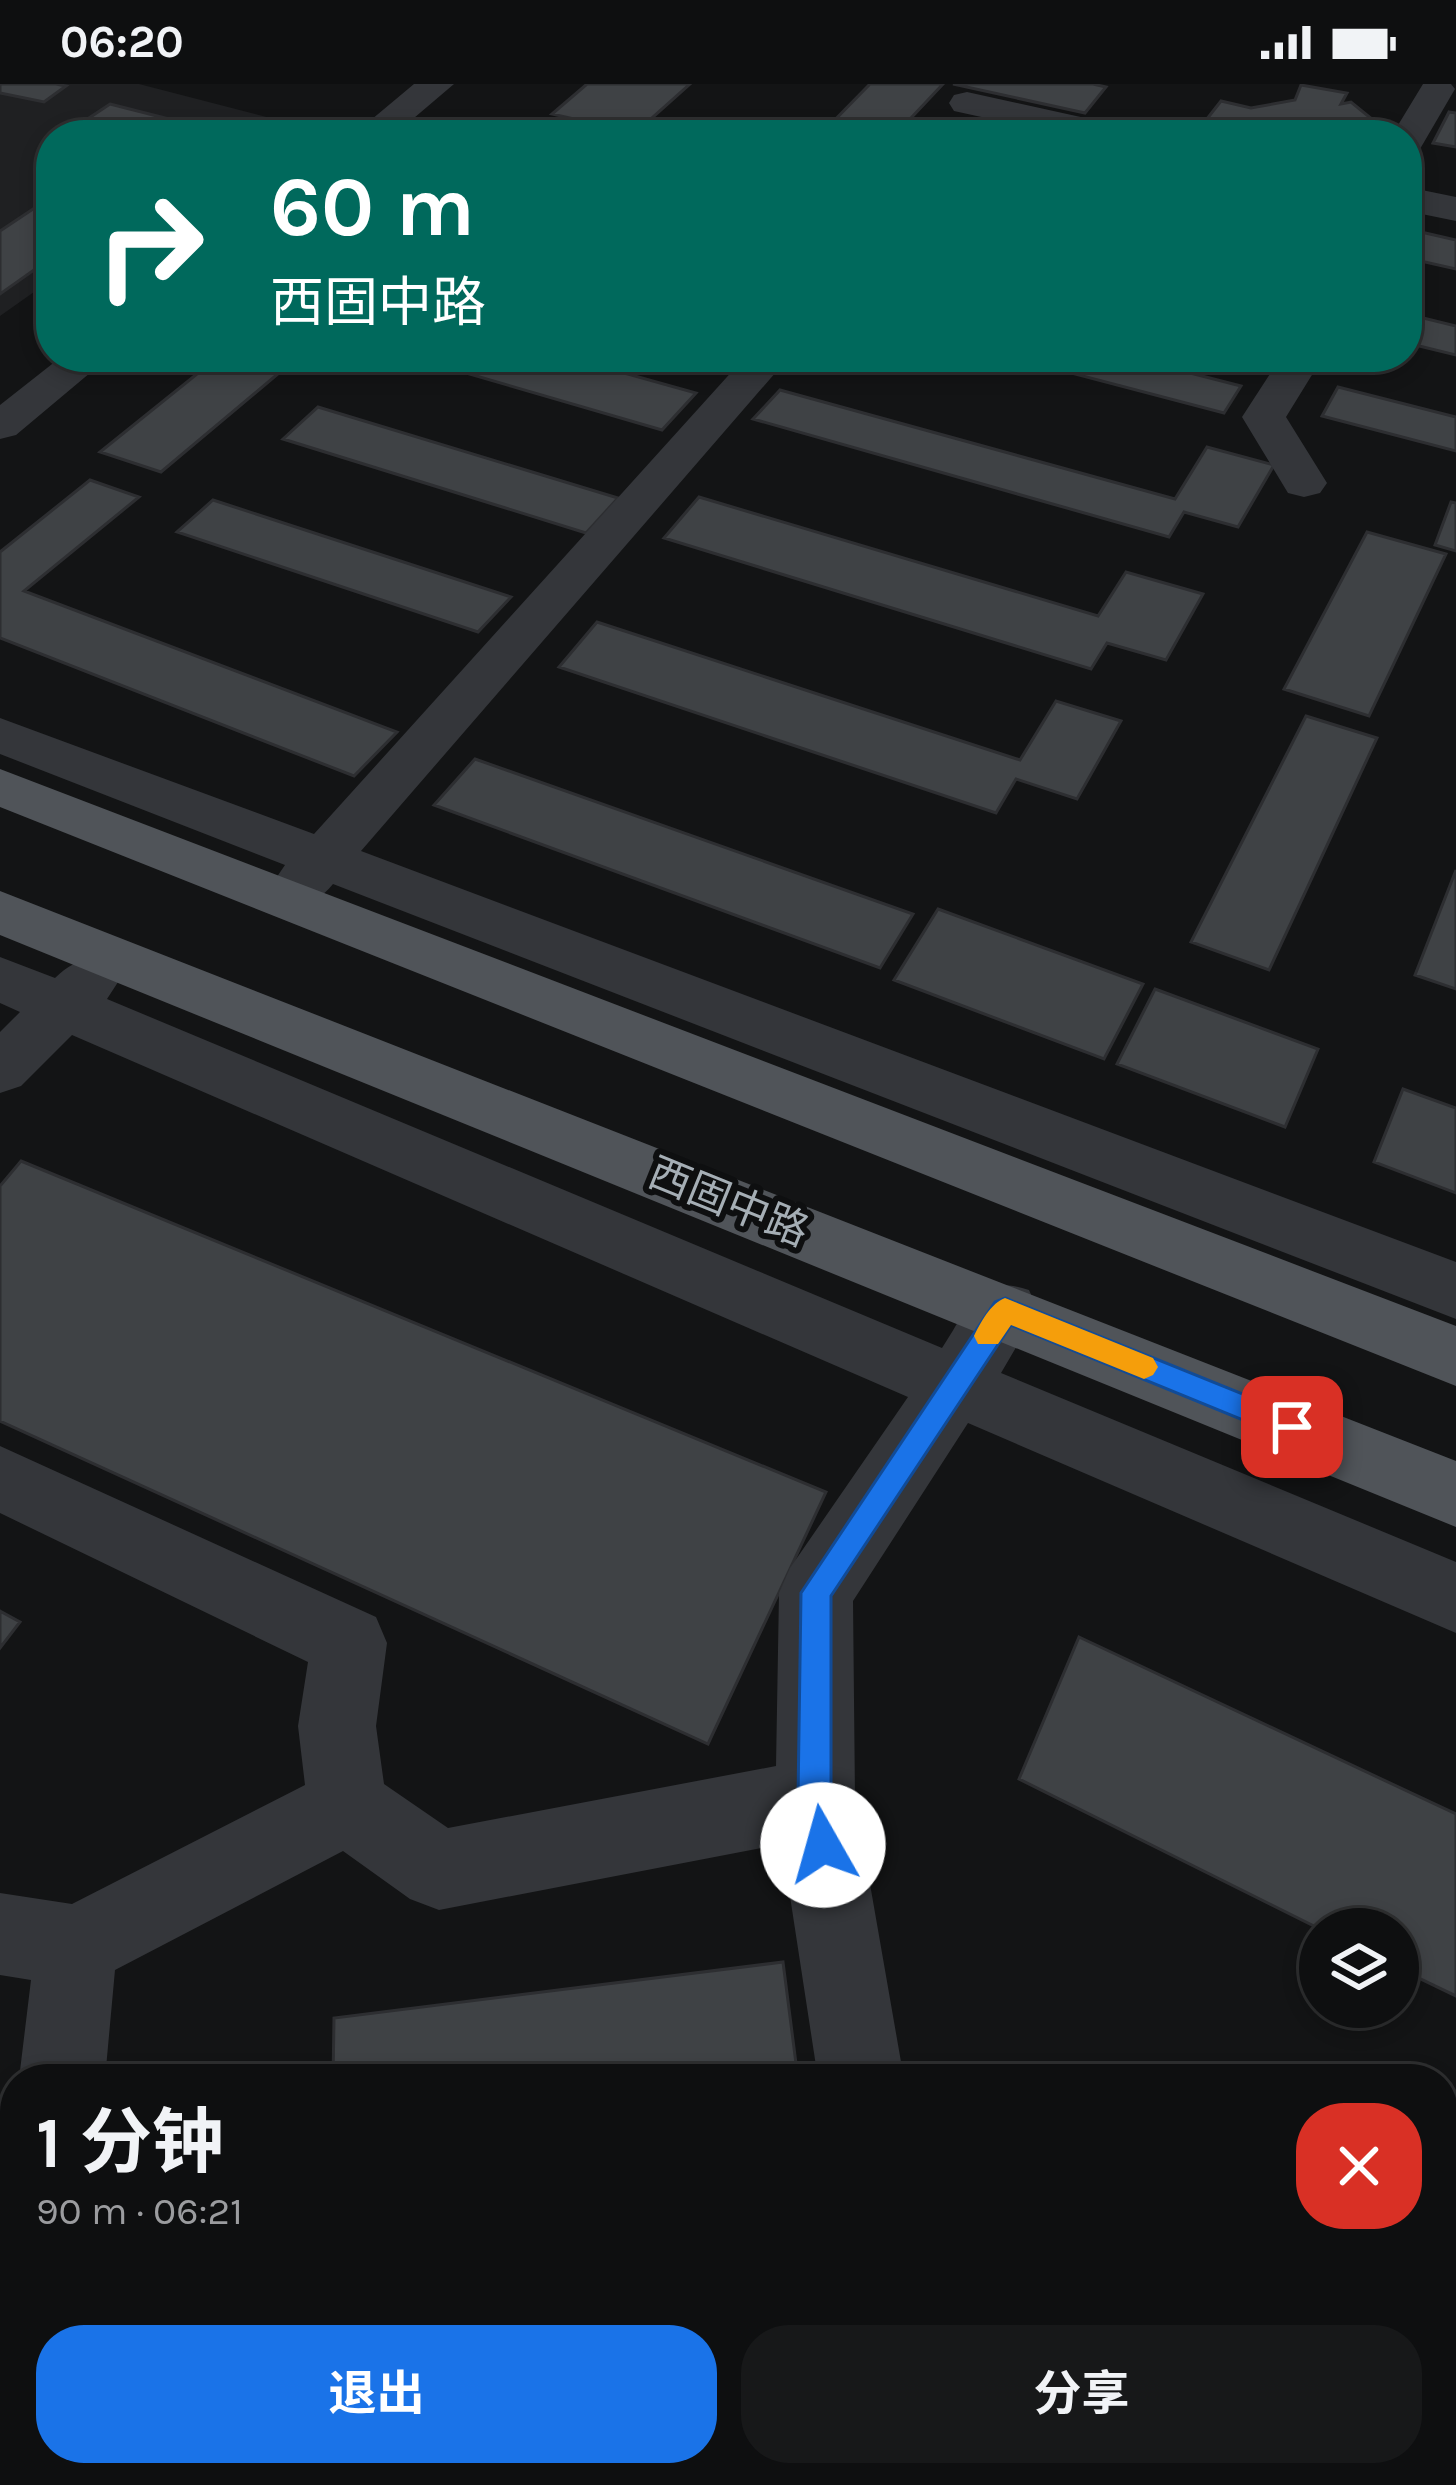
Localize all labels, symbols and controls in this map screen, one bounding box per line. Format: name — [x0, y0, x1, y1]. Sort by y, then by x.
text: 06:20 — [60, 16, 184, 68]
text: 60 m — [270, 158, 475, 256]
icon: right — [72, 168, 228, 324]
text: 西固中路 — [270, 271, 486, 335]
street label: 西固中路 — [641, 1147, 816, 1257]
pin — [1241, 1376, 1343, 1478]
icon: arrive — [1259, 1394, 1325, 1460]
position arrow — [760, 1782, 886, 1908]
map controls — [1299, 1908, 1419, 2028]
button: layers — [1299, 1908, 1419, 2028]
text: 1 分钟 — [36, 2101, 224, 2185]
button: close — [1296, 2103, 1422, 2229]
text: 90 m · 06:21 — [36, 2188, 243, 2234]
button: 退出 — [36, 2325, 717, 2463]
button: 分享 — [741, 2325, 1422, 2463]

